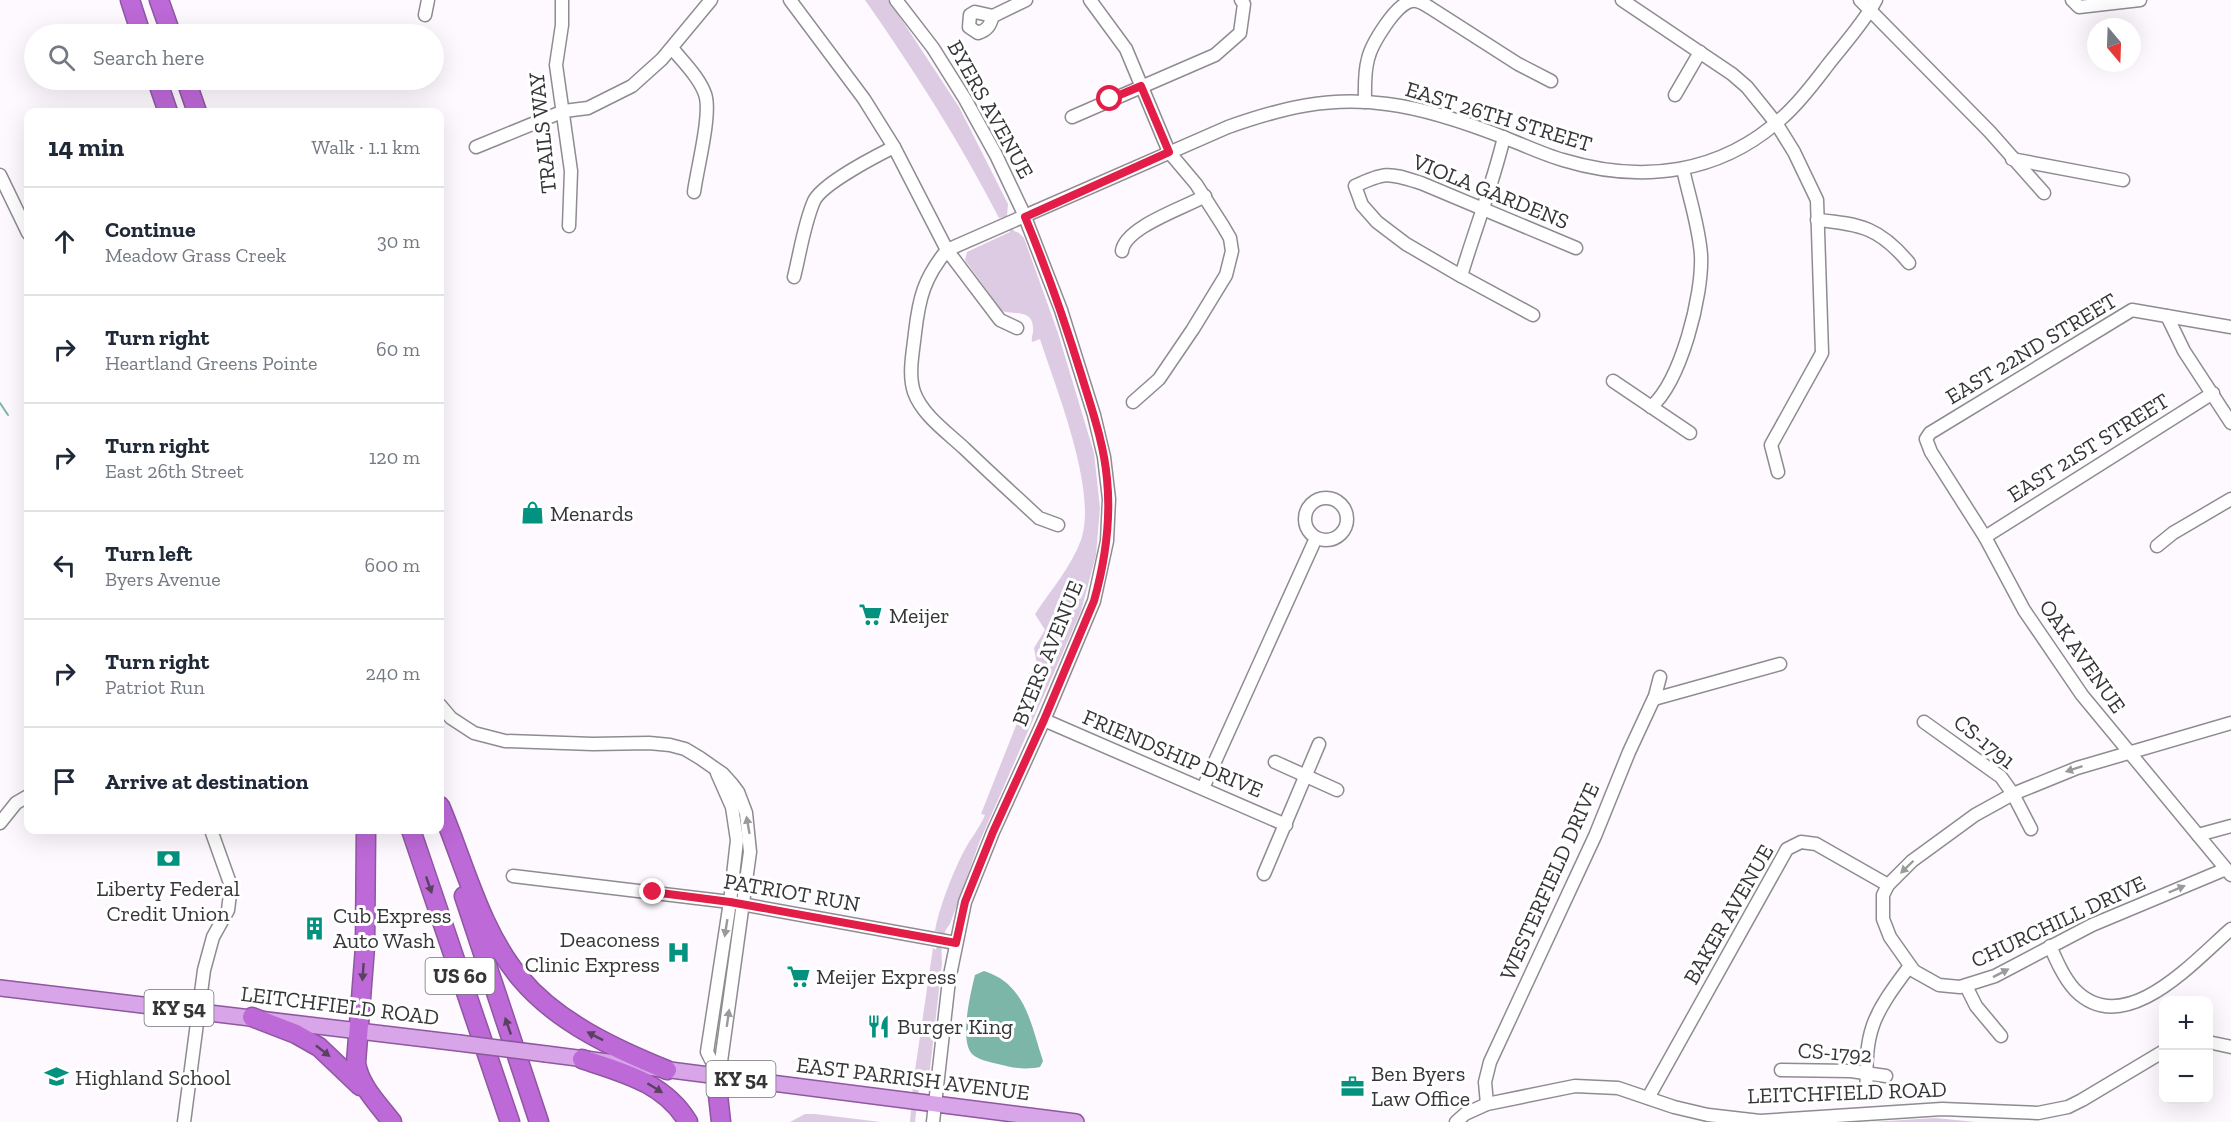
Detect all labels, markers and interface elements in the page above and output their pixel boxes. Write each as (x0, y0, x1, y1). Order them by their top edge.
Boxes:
north arrow (2087, 18, 2141, 72)
search box (24, 24, 444, 90)
street label: BYERS AVENUE (941, 35, 1040, 183)
icon: search (45, 41, 78, 74)
text: Search here (93, 44, 204, 71)
street label: TRAILS WAY (523, 70, 562, 195)
street label: EAST 26TH STREET (1402, 75, 1596, 158)
route start (1096, 85, 1122, 111)
text: 14 min (48, 131, 124, 163)
text: Walk · 1.1 km (312, 135, 420, 159)
street label: VIOLA GARDENS (1408, 147, 1573, 235)
text: Continue (105, 216, 196, 243)
icon: ahead (48, 225, 81, 258)
text: 30 m (377, 229, 420, 253)
text: Meadow Grass Creek (105, 243, 286, 267)
street label: EAST 22ND STREET (1941, 286, 2122, 410)
text: Turn right (105, 324, 209, 351)
icon: right (48, 333, 81, 366)
text: 60 m (376, 337, 420, 361)
text: Heartland Greens Pointe (105, 351, 317, 375)
street label: EAST 21ST STREET (2003, 387, 2174, 508)
text: Turn right (105, 432, 209, 459)
icon: right (48, 441, 81, 474)
text: 120 m (369, 445, 420, 469)
text: East 26th Street (105, 459, 244, 483)
shop icon: Menards (519, 500, 545, 526)
place label: Menards (550, 500, 633, 527)
text: Turn left (105, 540, 192, 567)
icon: left (48, 549, 81, 582)
text: 600 m (365, 553, 420, 577)
text: Byers Avenue (105, 567, 221, 591)
street label: BYERS AVENUE (1006, 577, 1089, 730)
street label: OAK AVENUE (2033, 594, 2132, 718)
supermarket icon: Meijer (858, 602, 884, 628)
place label: Meijer (889, 602, 950, 629)
text: Turn right (105, 648, 209, 675)
icon: right (48, 657, 81, 690)
text: 240 m (366, 661, 420, 685)
text: Patriot Run (105, 675, 205, 699)
street label: FRIENDSHIP DRIVE (1079, 703, 1267, 804)
street label: CS-1791 (1948, 708, 2021, 775)
icon: arrive (48, 765, 81, 798)
one-way arrow (2065, 765, 2083, 774)
text: Arrive at destination (105, 768, 308, 795)
street label: WESTERFIELD DRIVE (1494, 778, 1605, 984)
one-way arrow (743, 815, 752, 834)
street label: BAKER AVENUE (1677, 840, 1779, 989)
bank icon: Liberty Federal Credit Union (155, 846, 181, 872)
one-way arrow (1900, 859, 1914, 873)
street label: PATRIOT RUN (722, 867, 862, 918)
street label: CHURCHILL DRIVE (1967, 869, 2150, 974)
place label: Liberty Federal Credit Union (96, 875, 240, 927)
one-way arrow (425, 876, 435, 894)
route end (639, 878, 665, 904)
one-way arrow (2168, 884, 2186, 894)
place label: Cub Express Auto Wash (333, 902, 452, 954)
building icon: Cub Express Auto Wash (302, 915, 328, 941)
one-way arrow (721, 919, 730, 938)
place label: Deaconess Clinic Express (525, 926, 660, 978)
hospital icon: Deaconess Clinic Express (665, 939, 691, 965)
road number: US 60 (426, 958, 494, 994)
one-way arrow (358, 962, 368, 981)
supermarket icon: Meijer Express (785, 963, 811, 989)
place label: Meijer Express (816, 963, 956, 990)
one-way arrow (1993, 968, 2010, 978)
street label: LEITCHFIELD ROAD (239, 980, 441, 1031)
road number: KY 54 (144, 990, 213, 1026)
map controls (2159, 996, 2213, 1104)
button: + (2159, 996, 2213, 1050)
one-way arrow (723, 1009, 732, 1028)
restaurant icon: Burger King (866, 1013, 892, 1039)
place label: Burger King (897, 1013, 1013, 1040)
one-way arrow (503, 1017, 513, 1035)
one-way arrow (586, 1031, 603, 1041)
street label: CS-1792 (1797, 1036, 1873, 1069)
one-way arrow (316, 1044, 331, 1056)
button: − (2159, 1050, 2213, 1104)
street label: EAST PARRISH AVENUE (795, 1051, 1031, 1106)
place label: Ben Byers Law Office (1371, 1060, 1470, 1112)
road number: KY 54 (706, 1061, 776, 1097)
school or university icon: Highland School (44, 1064, 70, 1090)
place label: Highland School (75, 1064, 231, 1091)
office icon: Ben Byers Law Office (1340, 1073, 1366, 1099)
street label: LEITCHFIELD ROAD (1747, 1076, 1947, 1109)
one-way arrow (647, 1082, 663, 1093)

